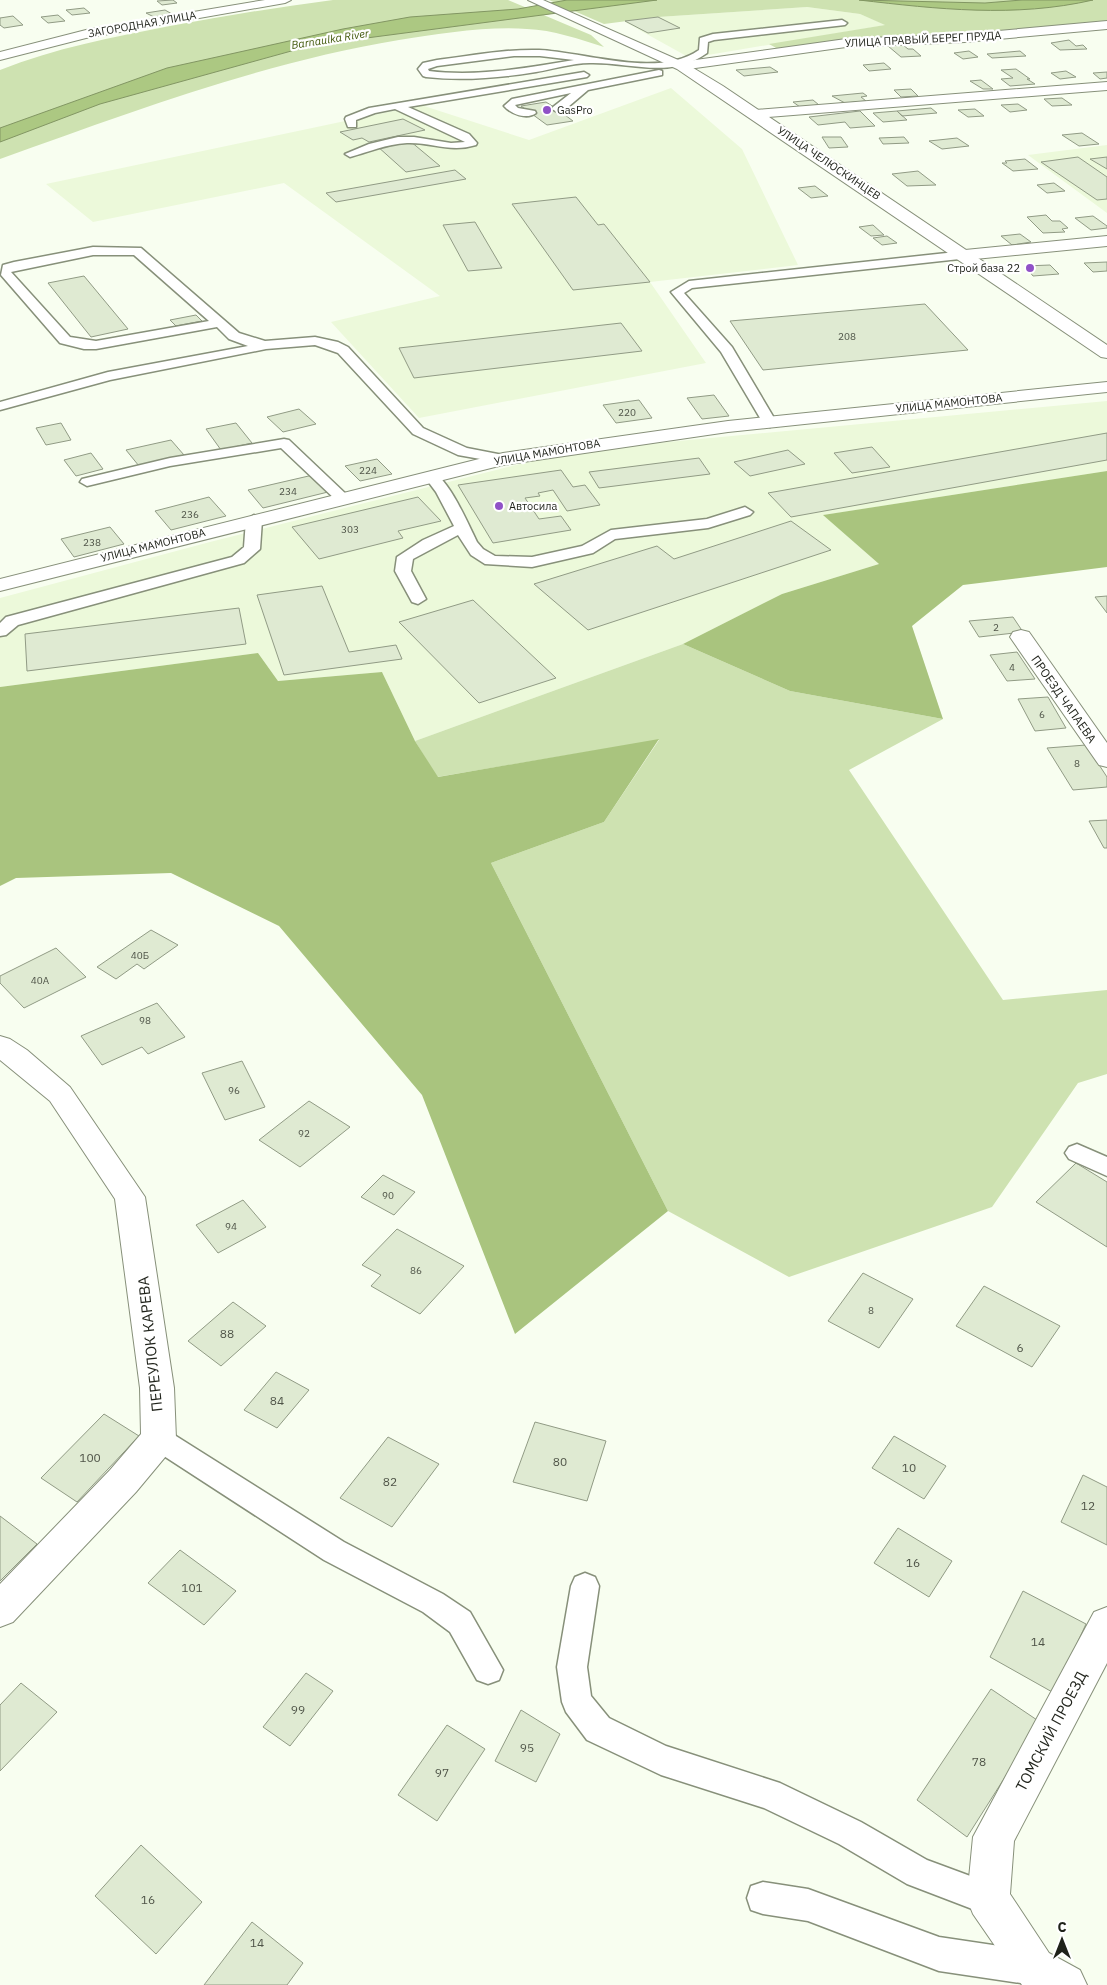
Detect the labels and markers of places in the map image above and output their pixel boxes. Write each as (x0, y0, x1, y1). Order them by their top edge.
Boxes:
place label: GasPro (557, 103, 593, 117)
marker: GasPro (541, 104, 553, 116)
place label: Строй база 22 (947, 261, 1020, 275)
marker: Строй база 22 (1024, 262, 1036, 274)
place label: Автосила (509, 499, 557, 513)
marker: Автосила (493, 500, 505, 512)

